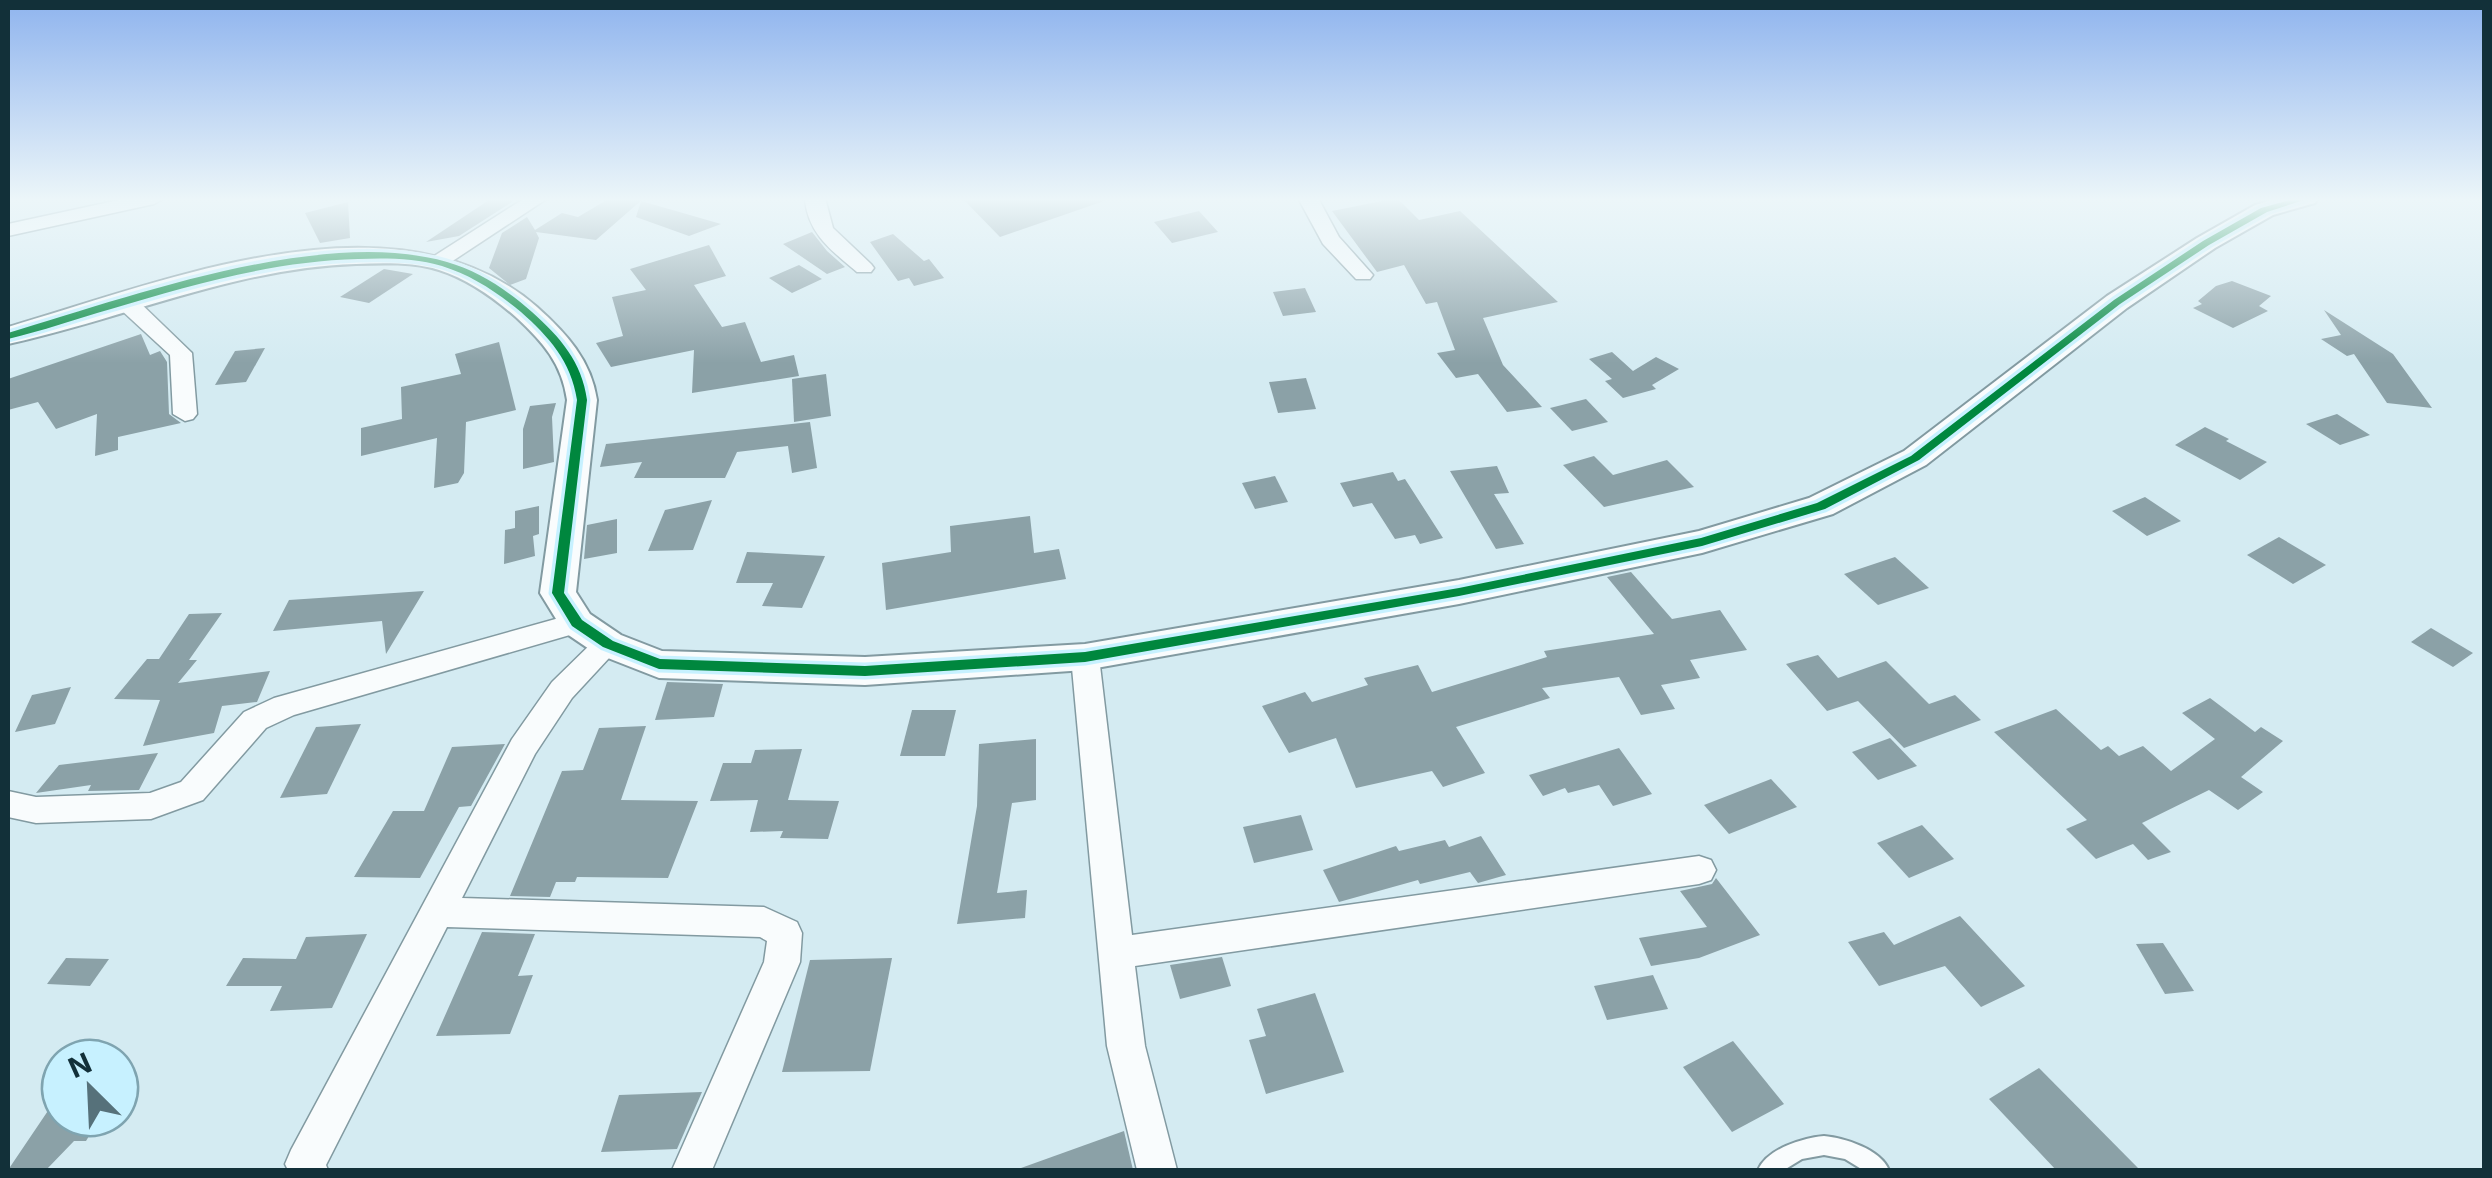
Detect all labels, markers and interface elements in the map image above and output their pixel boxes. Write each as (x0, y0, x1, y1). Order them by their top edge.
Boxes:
north arrow (40, 1038, 140, 1138)
text: N (63, 1045, 96, 1085)

